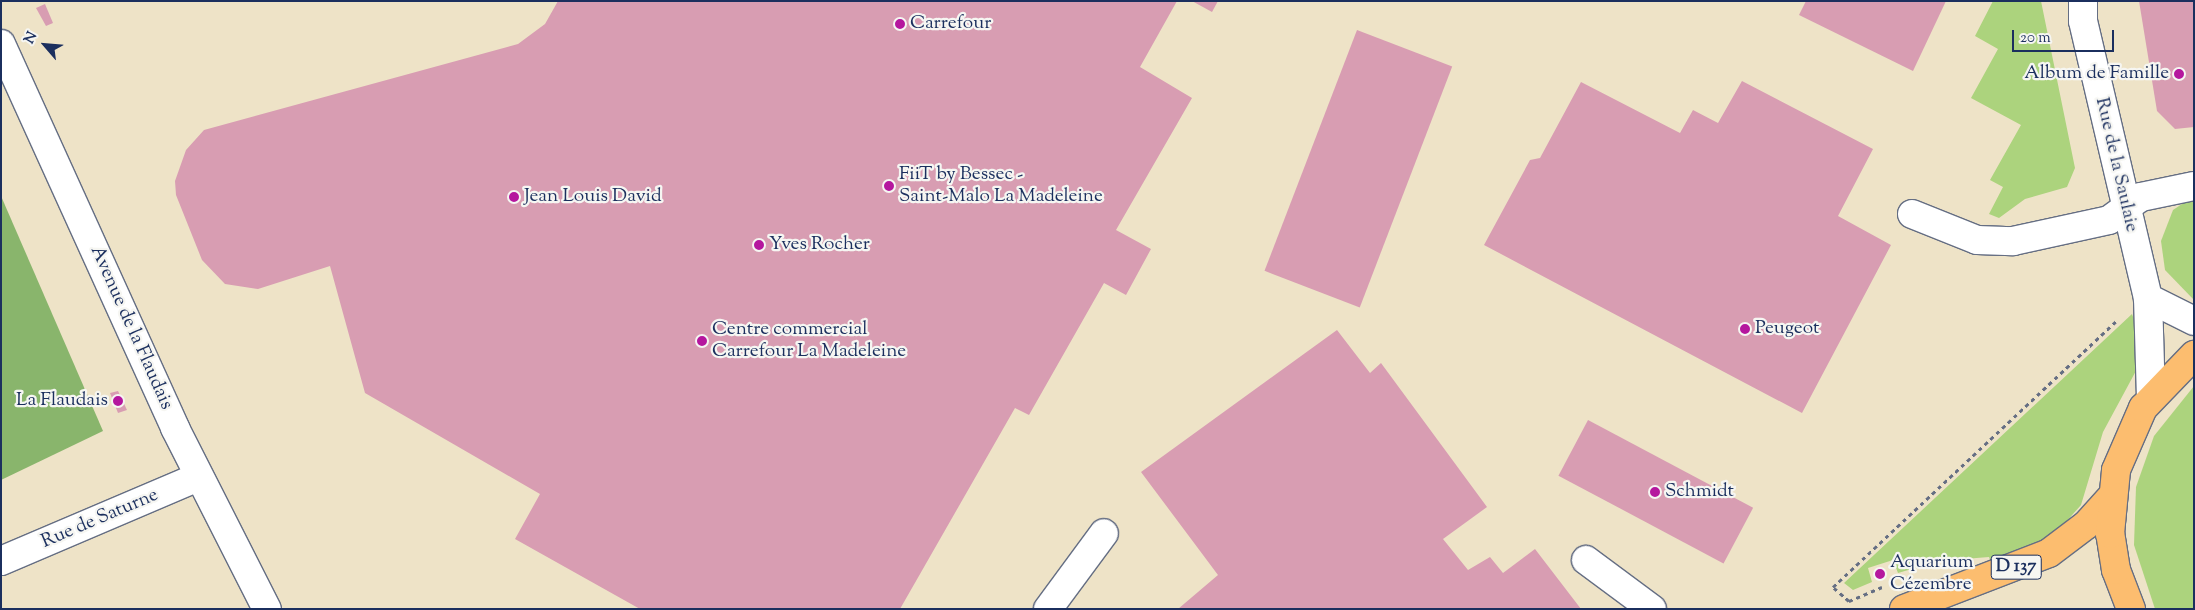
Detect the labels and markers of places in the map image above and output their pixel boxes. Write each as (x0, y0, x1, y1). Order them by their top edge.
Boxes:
place label: Carrefour (910, 13, 991, 35)
marker: Carrefour (894, 18, 906, 30)
place label: Album de Famille (2024, 63, 2169, 85)
marker: Album de Famille (2173, 68, 2185, 80)
place label: FiiT by Bessec - Saint-Malo La Madeleine (899, 164, 1103, 208)
marker: FiiT by Bessec - Saint-Malo La Madeleine (883, 180, 895, 192)
place label: Jean Louis David (524, 186, 662, 208)
marker: Jean Louis David (508, 191, 520, 203)
place label: Yves Rocher (769, 234, 870, 256)
marker: Yves Rocher (753, 239, 765, 251)
place label: Peugeot (1755, 318, 1820, 340)
place label: Centre commercial Carrefour La Madeleine (712, 319, 906, 363)
marker: Peugeot (1739, 323, 1751, 335)
marker: Centre commercial Carrefour La Madeleine (696, 335, 708, 347)
place label: La Flaudais (16, 390, 108, 412)
marker: La Flaudais (112, 395, 124, 407)
place label: Schmidt (1665, 481, 1734, 503)
marker: Schmidt (1649, 486, 1661, 498)
place label: Aquarium Cézembre (1890, 552, 1973, 596)
marker: Aquarium Cézembre (1874, 568, 1886, 580)

